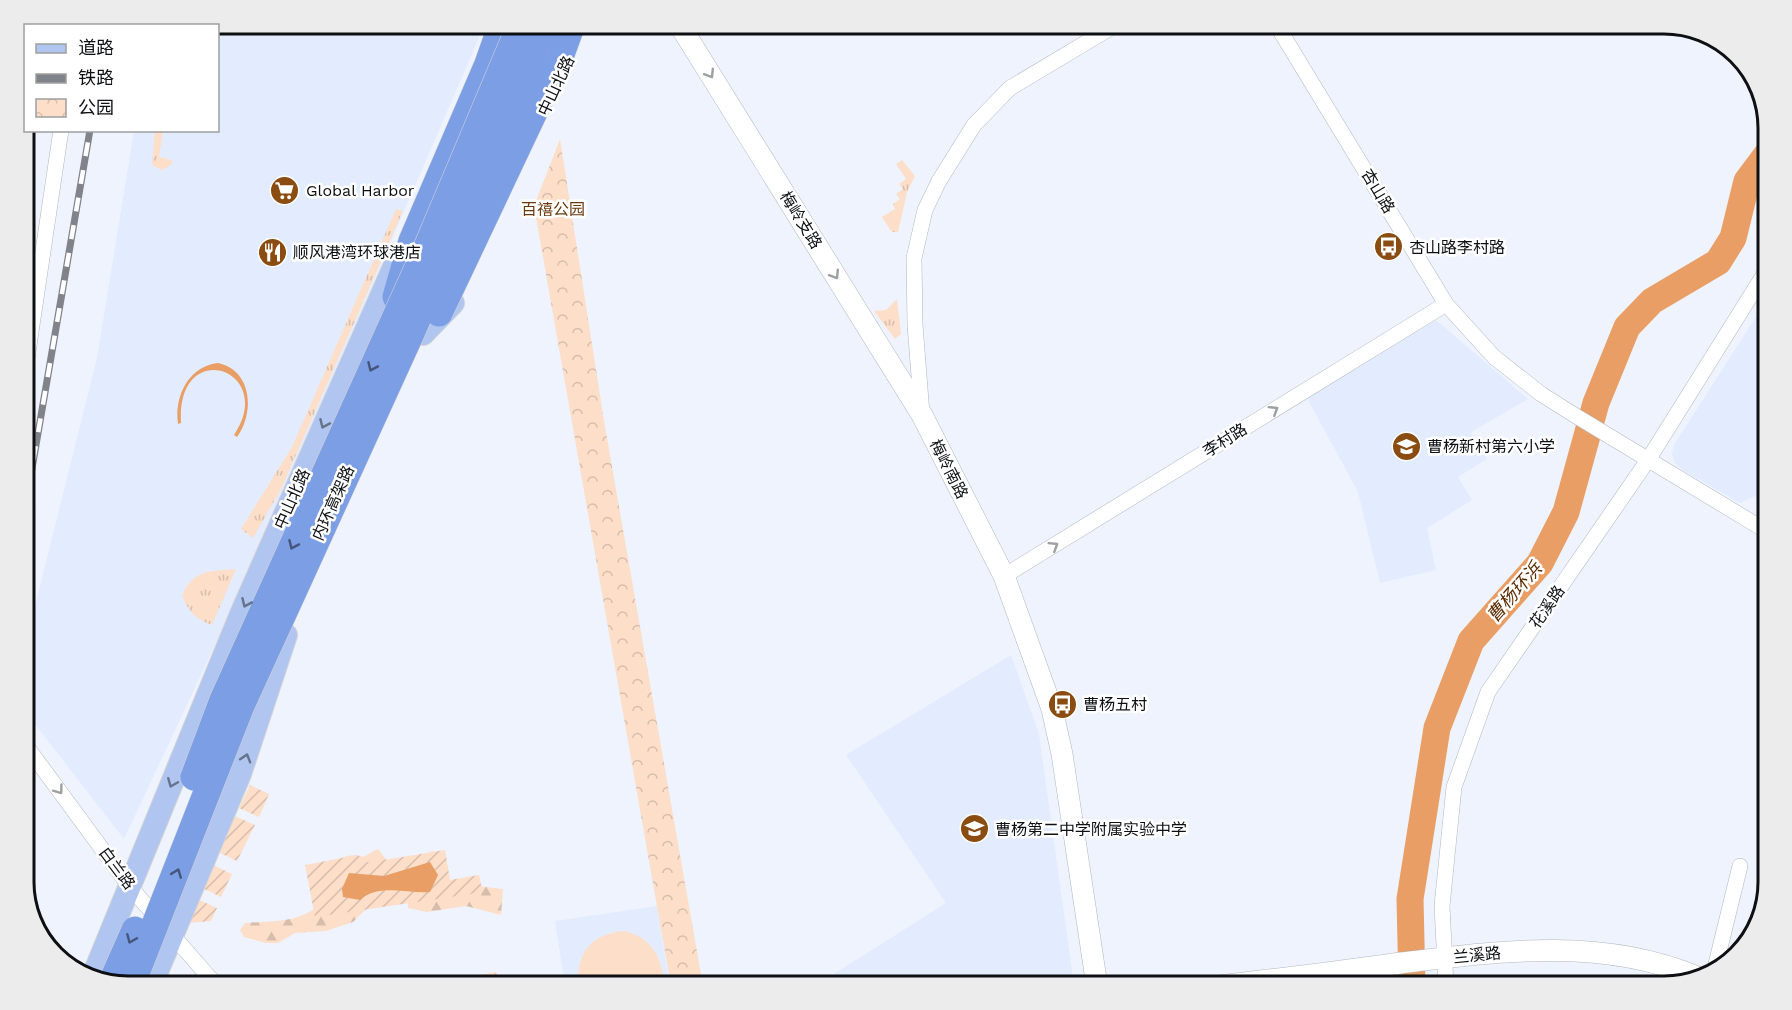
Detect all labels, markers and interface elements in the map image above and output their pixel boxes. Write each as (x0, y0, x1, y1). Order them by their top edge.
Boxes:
legend (24, 24, 219, 132)
text: 道路 (78, 37, 114, 58)
street label: 中山北路 (534, 53, 578, 119)
text: 铁路 (78, 67, 114, 88)
one-way arrow (703, 68, 715, 78)
text: 公园 (78, 97, 114, 118)
street label: 杏山路 (1357, 166, 1399, 216)
supermarket icon: Global Harbor (269, 174, 301, 206)
place label: Global Harbor (306, 181, 415, 200)
street label: 梅岭支路 (776, 188, 826, 252)
park label: 百禧公园 (521, 200, 585, 219)
bus stop icon: 杏山路李村路 (1372, 231, 1404, 263)
restaurant icon: 顺风港湾环球港店 (256, 236, 288, 268)
place label: 杏山路李村路 (1409, 238, 1505, 257)
place label: 顺风港湾环球港店 (293, 243, 421, 262)
one-way arrow (828, 269, 840, 279)
one-way arrow (368, 360, 380, 371)
one-way arrow (1268, 406, 1278, 418)
one-way arrow (320, 418, 332, 429)
street label: 李村路 (1200, 419, 1250, 461)
school or university icon: 曹杨新村第六小学 (1390, 430, 1422, 462)
street label: 梅岭南路 (926, 436, 972, 502)
place label: 曹杨新村第六小学 (1427, 437, 1555, 456)
street label: 内环高架路 (308, 463, 358, 543)
street label: 中山北路 (270, 466, 314, 532)
one-way arrow (288, 538, 300, 549)
one-way arrow (1048, 541, 1058, 553)
water label: 曹杨环浜 (1482, 556, 1547, 626)
street label: 花溪路 (1525, 582, 1569, 632)
one-way arrow (241, 596, 253, 607)
bus stop icon: 曹杨五村 (1046, 688, 1078, 720)
place label: 曹杨五村 (1083, 695, 1147, 714)
one-way arrow (239, 753, 251, 764)
one-way arrow (167, 777, 179, 788)
one-way arrow (52, 784, 63, 795)
school or university icon: 曹杨第二中学附属实验中学 (958, 813, 990, 845)
place label: 曹杨第二中学附属实验中学 (995, 820, 1187, 839)
street label: 白兰路 (95, 843, 139, 893)
one-way arrow (170, 869, 182, 880)
one-way arrow (126, 932, 138, 943)
street label: 兰溪路 (1452, 943, 1502, 967)

